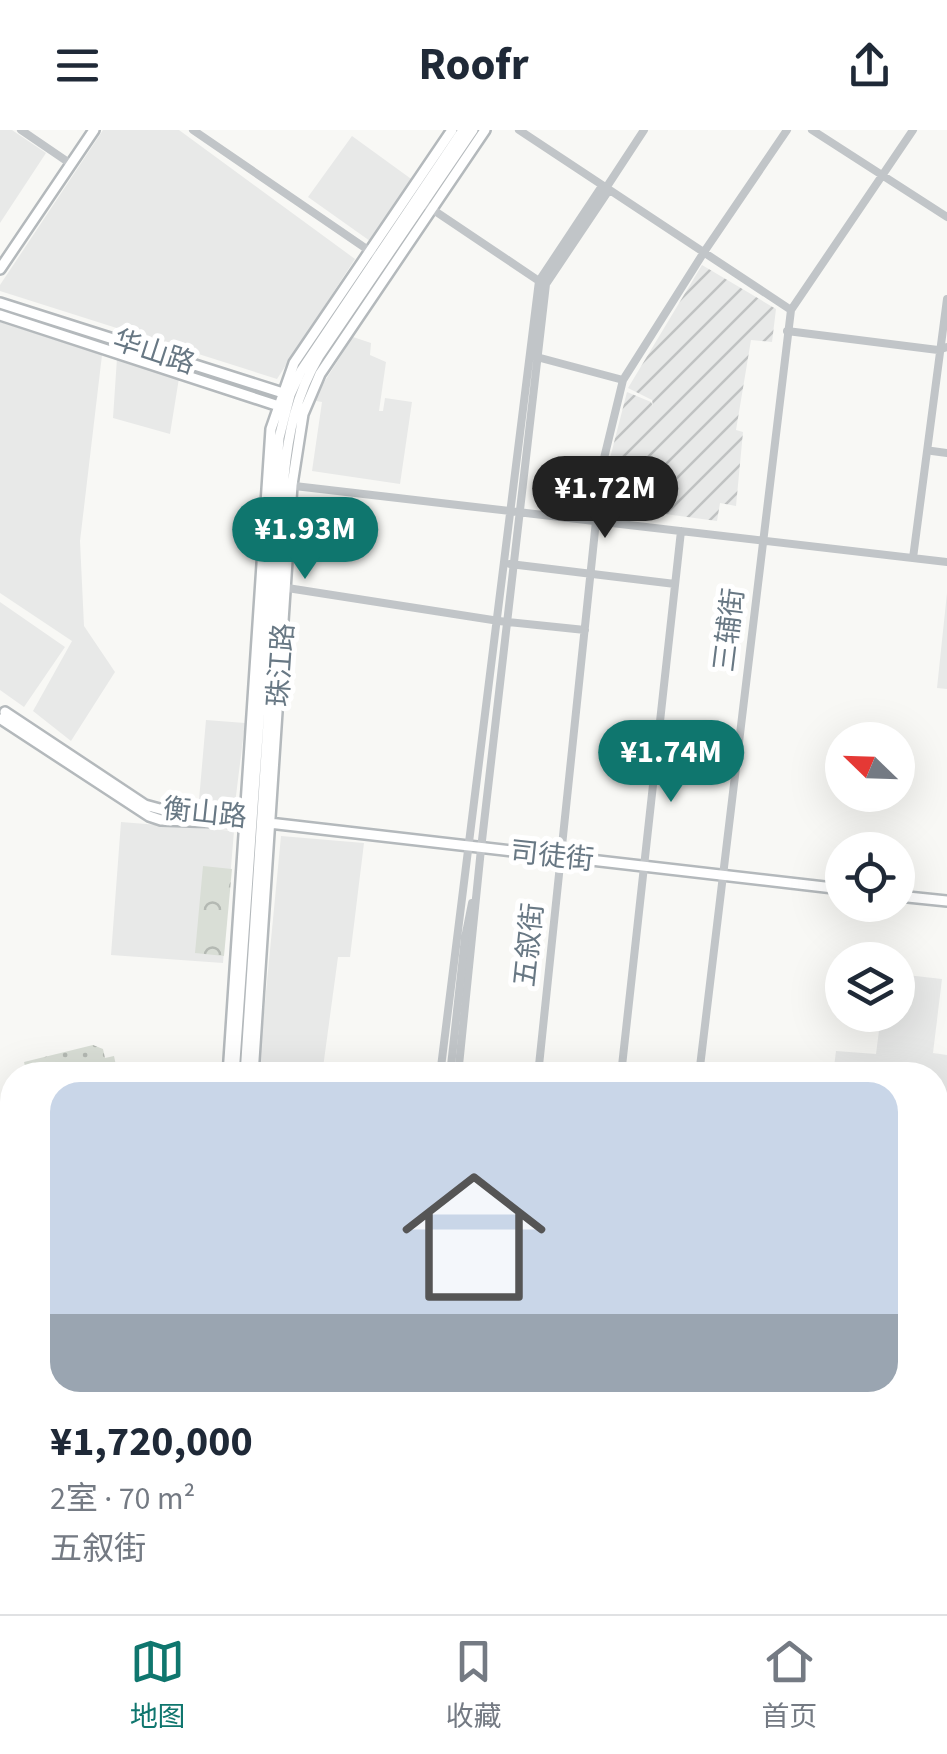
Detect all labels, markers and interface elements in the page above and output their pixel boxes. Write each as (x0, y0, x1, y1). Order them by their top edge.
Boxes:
text: Roofr (418, 33, 529, 97)
icon: menu (50, 38, 105, 93)
icon: share (842, 38, 897, 93)
street label: 华山路 (108, 320, 200, 384)
pin: ¥1.72M (524, 456, 686, 541)
text: ¥1.72M (554, 465, 656, 511)
pin: ¥1.93M (224, 497, 386, 582)
text: ¥1.93M (254, 506, 356, 552)
street label: 三辅街 (704, 586, 754, 674)
street label: 珠江路 (258, 622, 304, 708)
pin: ¥1.74M (590, 720, 752, 805)
north arrow (825, 722, 915, 812)
map controls (825, 722, 915, 1032)
text: ¥1.74M (620, 729, 722, 775)
street label: 衡山路 (161, 789, 249, 837)
street label: 司徒街 (508, 832, 596, 880)
button: locate (825, 832, 915, 922)
street label: 五叙街 (505, 901, 553, 989)
button: layers (825, 942, 915, 1032)
icon: home (384, 1147, 564, 1327)
text: ¥1,720,000 (50, 1412, 253, 1472)
text: 2室 · 70 m² (50, 1476, 195, 1522)
text: 五叙街 (50, 1526, 146, 1572)
tab: 地图 (130, 1634, 186, 1737)
tab: 收藏 (445, 1634, 501, 1737)
tab: 首页 (761, 1634, 817, 1737)

